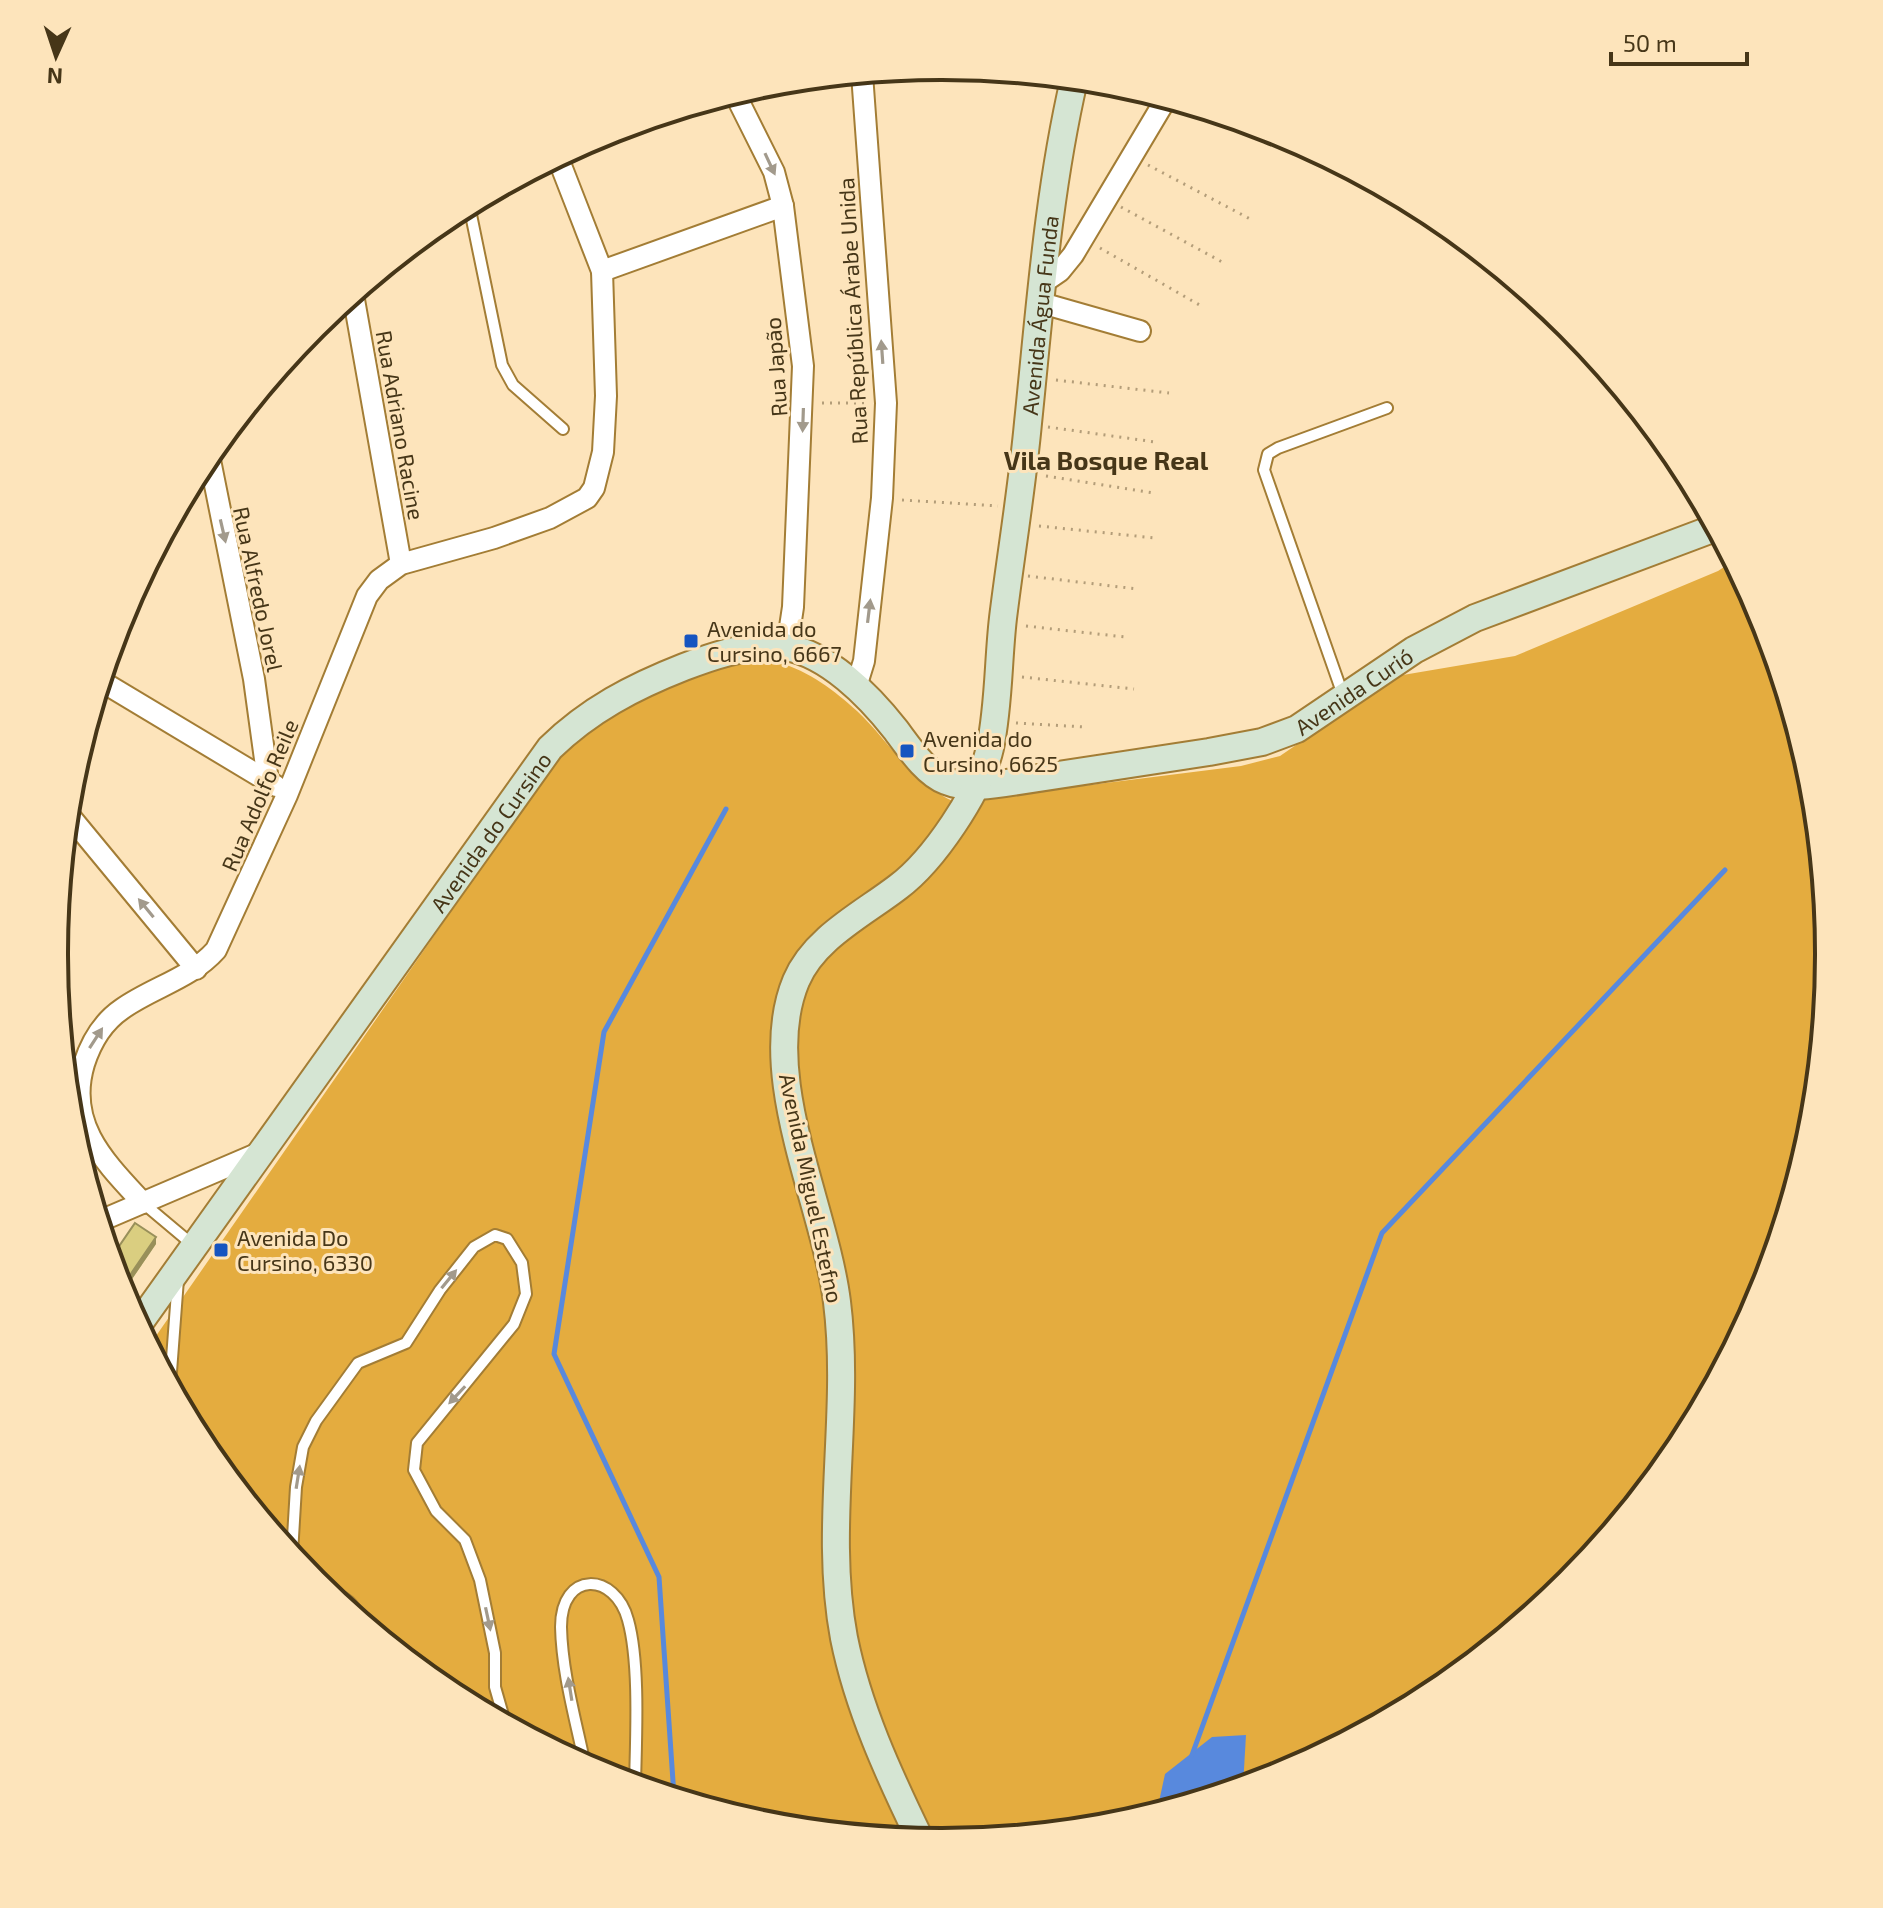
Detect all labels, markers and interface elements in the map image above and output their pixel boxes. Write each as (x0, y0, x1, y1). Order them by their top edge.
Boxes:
north arrow (16, 16, 96, 96)
scale bar (1611, 16, 1747, 66)
text: 50 m (1623, 28, 1677, 57)
text: N (46, 64, 64, 90)
one-way arrow (763, 152, 776, 175)
street label: Rua República Árabe Unida (832, 177, 872, 445)
street label: Avenida Água Funda (1016, 214, 1063, 416)
street label: Rua Japão (759, 316, 791, 418)
street label: Rua Adriano Racine (372, 328, 430, 522)
one-way arrow (875, 339, 888, 364)
one-way arrow (796, 408, 809, 433)
district label: Vila Bosque Real (1004, 444, 1209, 475)
street label: Rua Alfredo Jorel (229, 504, 289, 674)
one-way arrow (217, 519, 230, 544)
one-way arrow (863, 598, 876, 623)
place label: Avenida do Cursino, 6667 (707, 615, 842, 666)
marker: Avenida do Cursino, 6667 (682, 632, 700, 650)
street label: Avenida Curió (1290, 642, 1417, 740)
street label: Rua Adolfo Reile (215, 715, 303, 875)
place label: Avenida do Cursino, 6625 (923, 725, 1058, 776)
marker: Avenida do Cursino, 6625 (898, 742, 916, 760)
street label: Avenida do Cursino (424, 747, 556, 917)
one-way arrow (138, 899, 155, 919)
one-way arrow (89, 1027, 104, 1048)
street label: Avenida Miguel Estefno (775, 1071, 849, 1305)
place label: Avenida Do Cursino, 6330 (237, 1224, 373, 1275)
marker: Avenida Do Cursino, 6330 (212, 1241, 230, 1259)
one-way arrow (440, 1269, 456, 1289)
one-way arrow (449, 1385, 467, 1404)
one-way arrow (292, 1464, 305, 1489)
one-way arrow (482, 1607, 495, 1632)
one-way arrow (563, 1676, 575, 1701)

